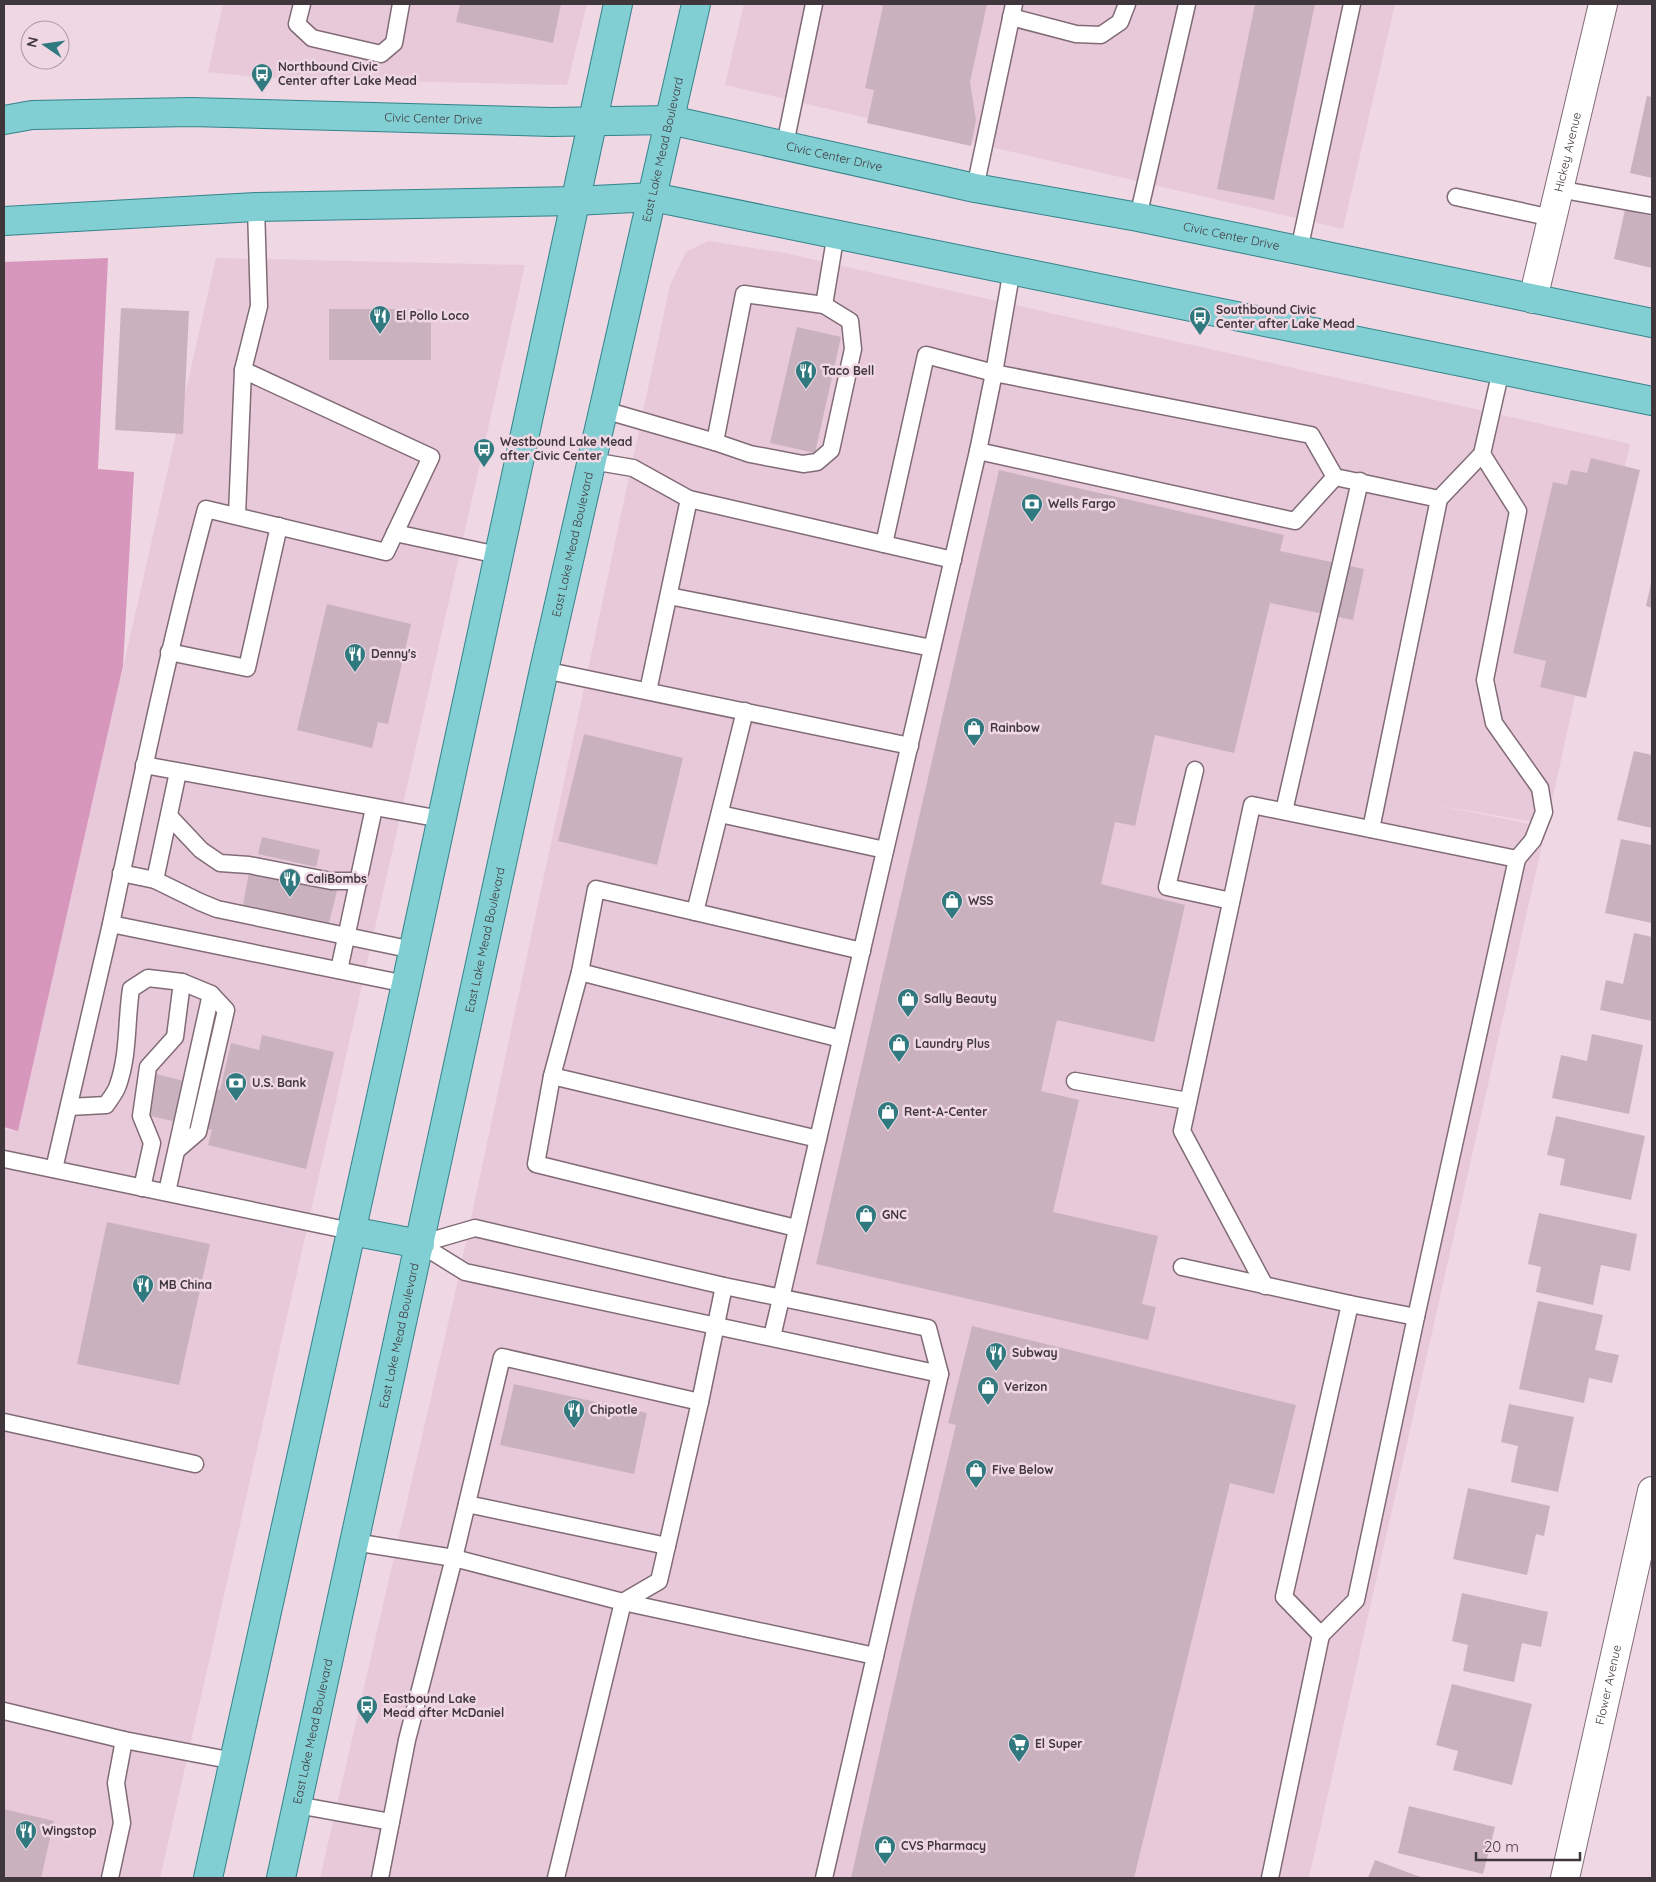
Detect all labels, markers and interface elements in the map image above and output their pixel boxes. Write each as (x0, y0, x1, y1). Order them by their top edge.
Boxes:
north arrow (20, 20, 70, 70)
text: N (22, 35, 42, 49)
place label: Northbound Civic Center after Lake Mead (278, 59, 417, 88)
bus stop icon: Northbound Civic Center after Lake Mead (250, 62, 274, 93)
street label: East Lake Mead Boulevard (638, 76, 686, 223)
street label: Civic Center Drive (384, 109, 483, 127)
street label: Hickey Avenue (1551, 110, 1584, 193)
street label: Civic Center Drive (785, 138, 884, 174)
street label: Civic Center Drive (1182, 219, 1281, 253)
place label: Southbound Civic Center after Lake Mead (1216, 302, 1355, 331)
restaurant icon: El Pollo Loco (368, 304, 392, 335)
bus stop icon: Southbound Civic Center after Lake Mead (1188, 305, 1212, 336)
place label: El Pollo Loco (396, 308, 470, 323)
restaurant icon: Taco Bell (794, 359, 818, 390)
place label: Taco Bell (822, 363, 874, 378)
place label: Westbound Lake Mead after Civic Center (500, 434, 632, 463)
bus stop icon: Westbound Lake Mead after Civic Center (472, 437, 496, 468)
street label: East Lake Mead Boulevard (548, 471, 596, 618)
bank icon: Wells Fargo (1020, 492, 1044, 523)
place label: Wells Fargo (1048, 496, 1116, 511)
restaurant icon: Denny's (343, 642, 367, 673)
place label: Denny's (371, 646, 417, 661)
shop icon: Rainbow (962, 716, 986, 747)
place label: Rainbow (990, 720, 1040, 735)
street label: East Lake Mead Boulevard (462, 866, 508, 1014)
restaurant icon: CaliBombs (278, 867, 302, 898)
place label: CaliBombs (306, 871, 367, 886)
shop icon: WSS (940, 889, 964, 920)
place label: WSS (968, 893, 994, 908)
shop icon: Sally Beauty (896, 987, 920, 1018)
place label: Sally Beauty (924, 991, 997, 1006)
shop icon: Laundry Plus (887, 1032, 911, 1063)
place label: Laundry Plus (915, 1036, 990, 1051)
bank icon: U.S. Bank (224, 1071, 248, 1102)
place label: U.S. Bank (252, 1075, 307, 1090)
shop icon: Rent-A-Center (876, 1100, 900, 1131)
place label: Rent-A-Center (904, 1104, 987, 1119)
shop icon: GNC (854, 1203, 878, 1234)
place label: GNC (882, 1207, 907, 1222)
street label: East Lake Mead Boulevard (375, 1262, 422, 1410)
restaurant icon: MB China (131, 1273, 155, 1304)
place label: MB China (159, 1277, 212, 1292)
restaurant icon: Subway (984, 1341, 1008, 1372)
place label: Subway (1012, 1345, 1058, 1360)
shop icon: Verizon (976, 1375, 1000, 1406)
place label: Verizon (1004, 1379, 1047, 1394)
restaurant icon: Chipotle (562, 1398, 586, 1429)
place label: Chipotle (590, 1402, 638, 1417)
shop icon: Five Below (964, 1458, 988, 1489)
place label: Five Below (992, 1462, 1053, 1477)
street label: Flower Avenue (1592, 1643, 1624, 1726)
street label: East Lake Mead Boulevard (289, 1657, 336, 1805)
place label: Eastbound Lake Mead after McDaniel (383, 1691, 504, 1720)
bus stop icon: Eastbound Lake Mead after McDaniel (355, 1694, 379, 1725)
supermarket icon: El Super (1007, 1732, 1031, 1763)
place label: El Super (1035, 1736, 1083, 1751)
restaurant icon: Wingstop (14, 1819, 38, 1850)
place label: Wingstop (42, 1823, 97, 1838)
scale bar (1476, 1830, 1580, 1862)
shop icon: CVS Pharmacy (873, 1834, 897, 1865)
text: 20 m (1484, 1837, 1519, 1856)
place label: CVS Pharmacy (901, 1838, 986, 1853)

